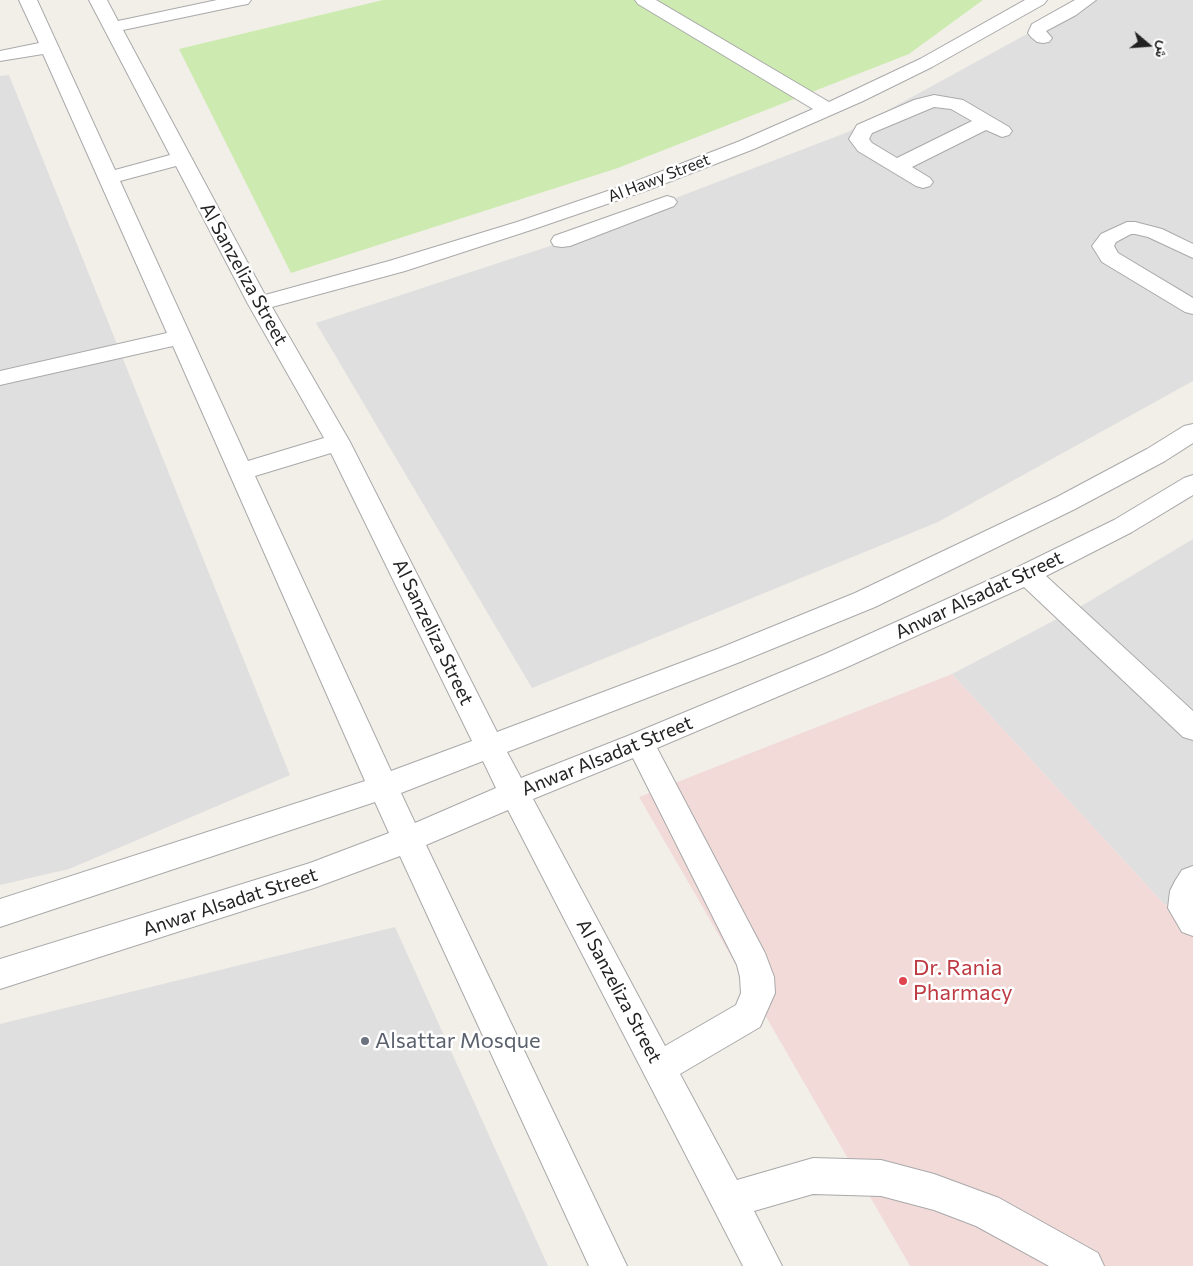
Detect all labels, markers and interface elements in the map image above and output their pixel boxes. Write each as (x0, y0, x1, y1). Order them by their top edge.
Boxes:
north arrow (1123, 20, 1173, 70)
text: ش (1152, 39, 1173, 60)
street label: Al Hawy Street (605, 150, 713, 206)
street label: Al Sanzeliza Street (195, 199, 293, 349)
street label: Anwar Alsadat Street (891, 546, 1067, 644)
street label: Al Sanzeliza Street (388, 555, 478, 709)
street label: Anwar Alsadat Street (518, 711, 696, 801)
street label: Anwar Alsadat Street (140, 863, 320, 941)
street label: Al Sanzeliza Street (572, 915, 666, 1067)
place label: Dr. Rania Pharmacy (913, 955, 1013, 1006)
marker: Dr. Rania Pharmacy (897, 975, 909, 987)
place label: Alsattar Mosque (375, 1028, 541, 1054)
marker: Alsattar Mosque (359, 1035, 371, 1047)

